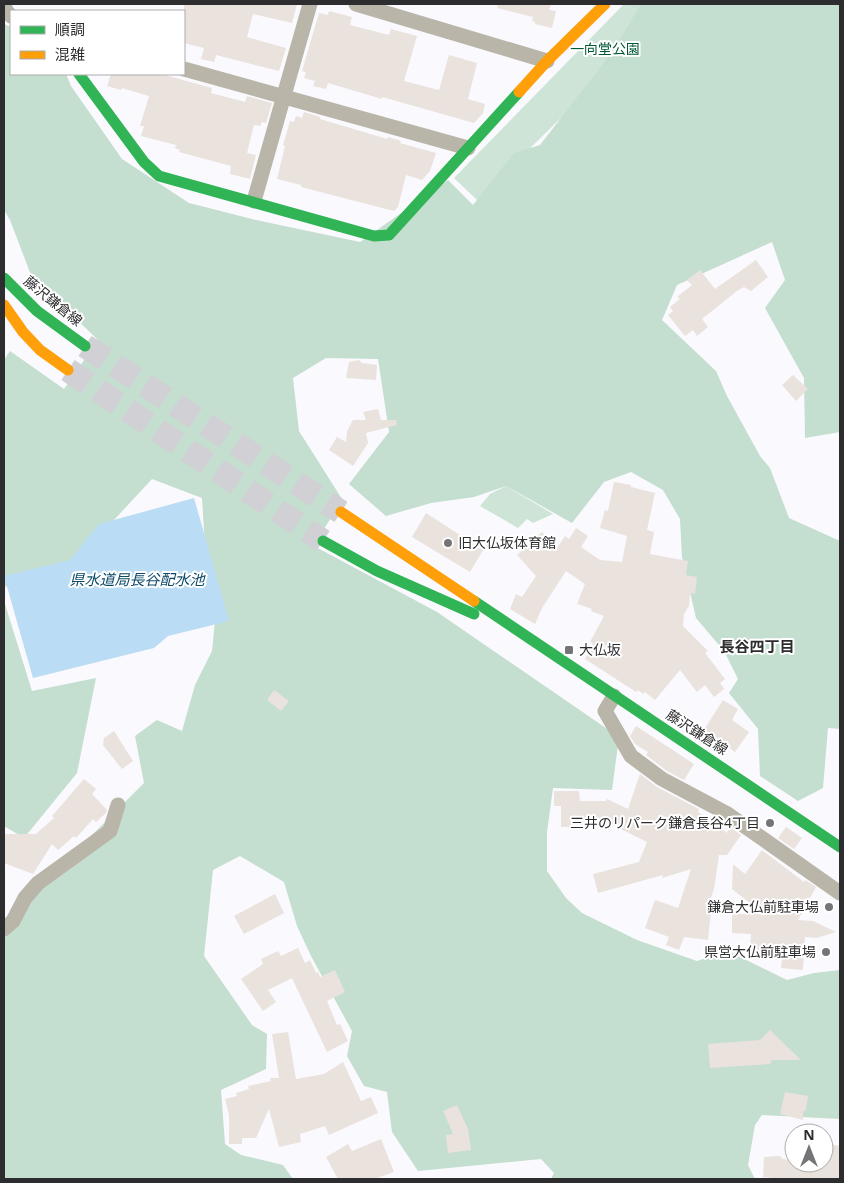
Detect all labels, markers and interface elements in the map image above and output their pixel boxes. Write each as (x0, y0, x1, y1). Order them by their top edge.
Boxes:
legend (10, 10, 185, 75)
text: 順調 (55, 19, 85, 39)
park label: 一向堂公園 (570, 39, 640, 58)
text: 混雑 (55, 44, 85, 64)
street label: 藤沢鎌倉線 (20, 271, 86, 330)
place label: 旧大仏坂体育館 (458, 533, 556, 552)
marker: 旧大仏坂体育館 (442, 537, 454, 549)
water label: 県水道局長谷配水池 (69, 569, 206, 589)
district label: 長谷四丁目 (719, 636, 795, 656)
place label: 大仏坂 (579, 640, 621, 659)
marker: 大仏坂 (563, 644, 575, 656)
street label: 藤沢鎌倉線 (663, 705, 732, 759)
place label: 三井のリパーク鎌倉長谷4丁目 (570, 813, 760, 832)
marker: 三井のリパーク鎌倉長谷4丁目 (764, 817, 776, 829)
place label: 鎌倉大仏前駐車場 (707, 897, 819, 916)
marker: 鎌倉大仏前駐車場 (823, 901, 835, 913)
place label: 県営大仏前駐車場 (704, 942, 816, 961)
marker: 県営大仏前駐車場 (820, 946, 832, 958)
north arrow (784, 1123, 834, 1173)
text: N (803, 1125, 815, 1144)

